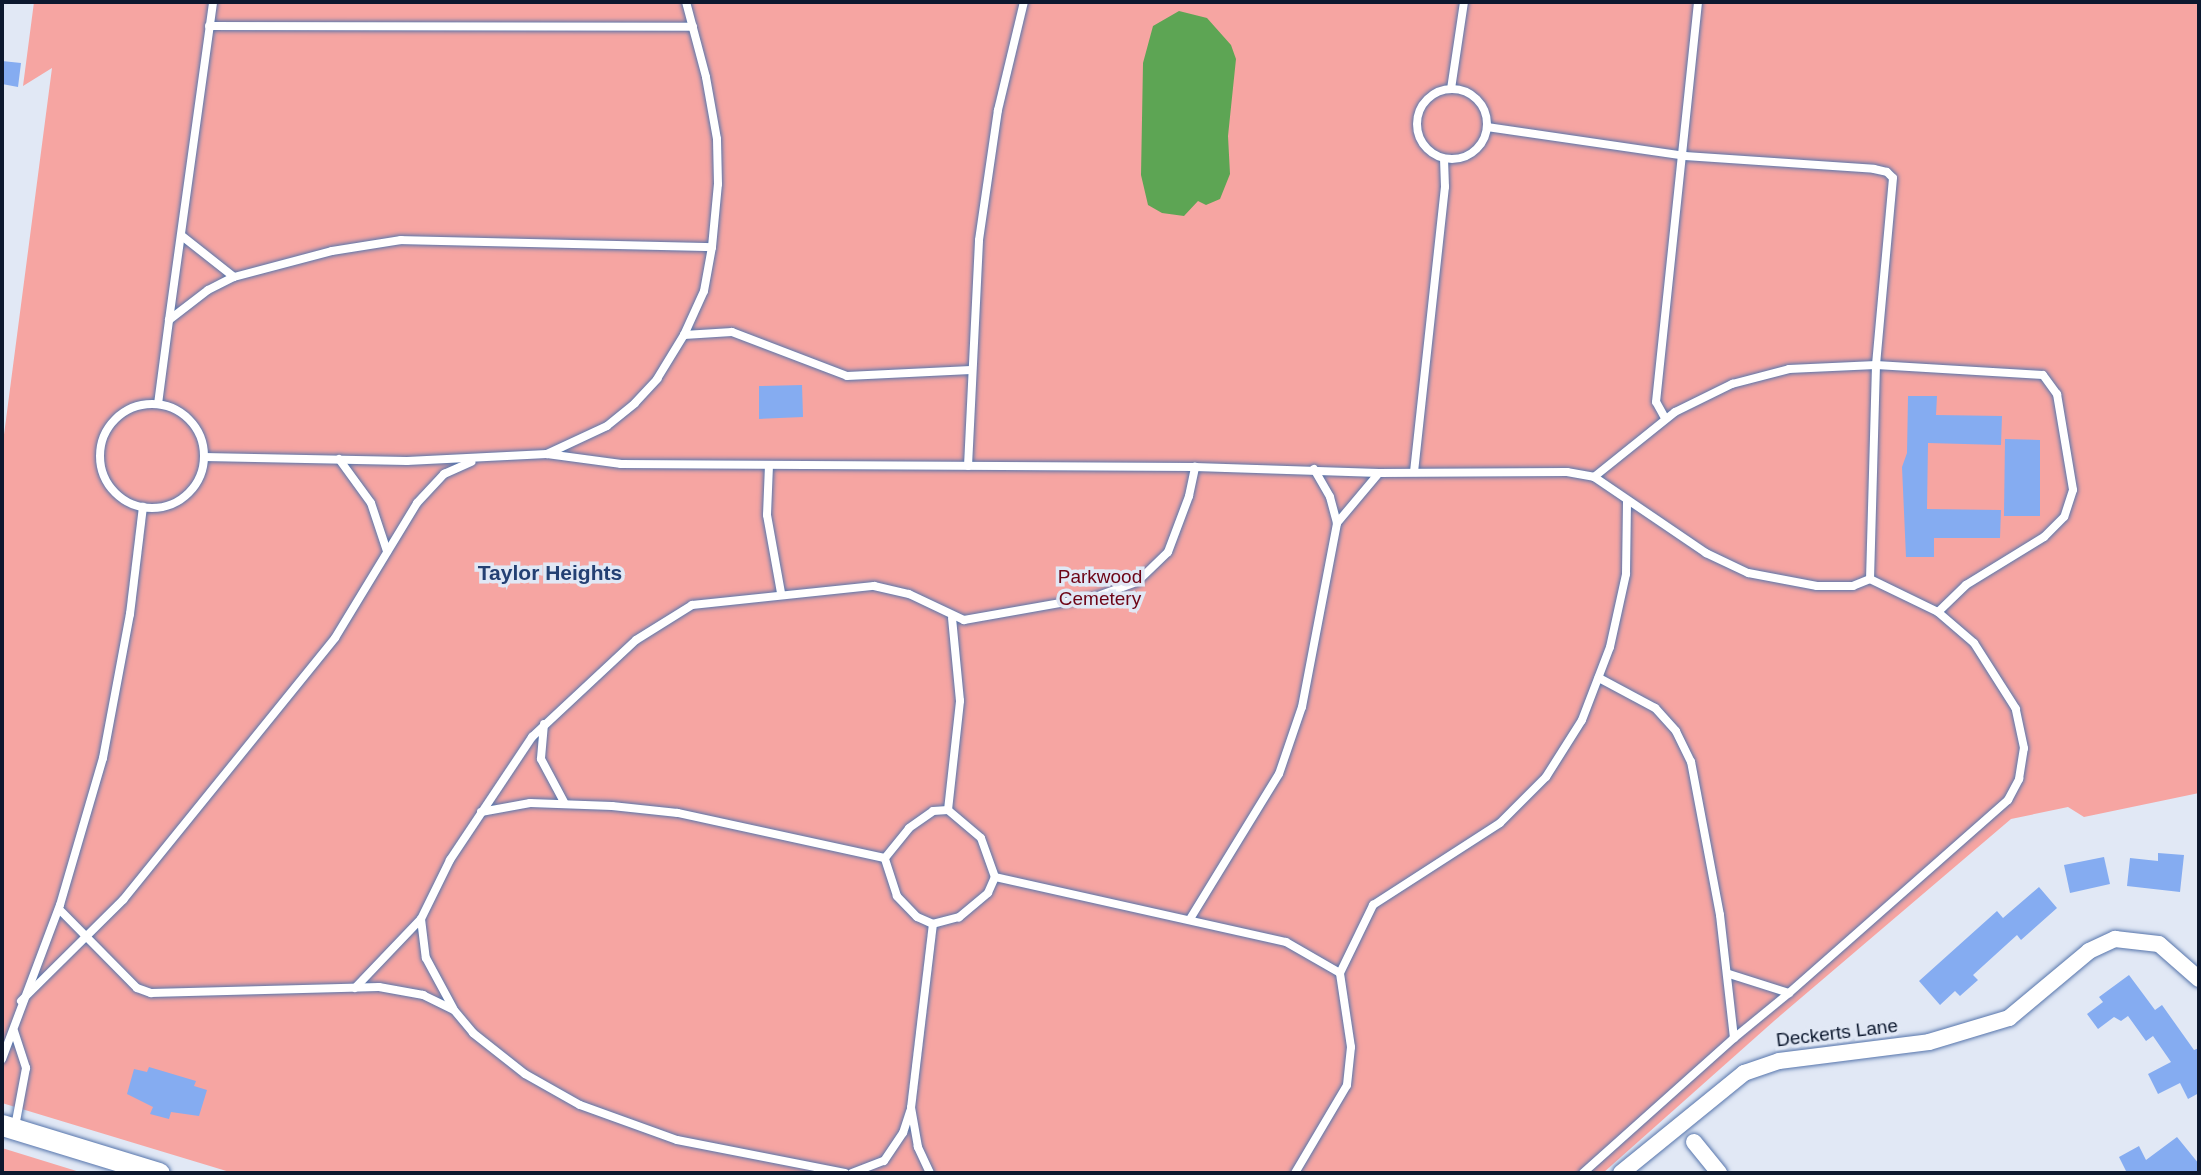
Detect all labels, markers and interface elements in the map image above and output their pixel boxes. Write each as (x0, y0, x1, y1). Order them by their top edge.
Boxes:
district label: Taylor Heights (478, 560, 622, 586)
park label: Parkwood Cemetery (1058, 566, 1142, 610)
street label: Deckerts Lane (1775, 1014, 1899, 1052)

